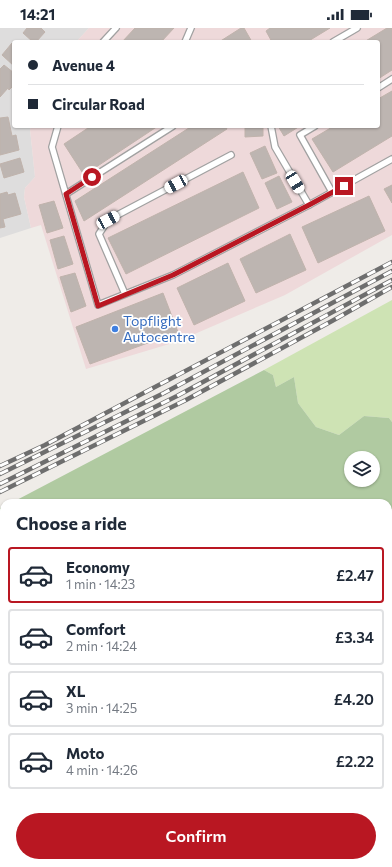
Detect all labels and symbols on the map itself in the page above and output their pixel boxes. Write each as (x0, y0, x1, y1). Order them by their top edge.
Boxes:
route start (83, 168, 101, 186)
car (284, 169, 306, 195)
car (163, 173, 189, 195)
route end (335, 177, 353, 195)
car (95, 209, 121, 231)
place label: Topflight Autocentre (123, 312, 195, 345)
marker: Topflight Autocentre (110, 324, 120, 334)

